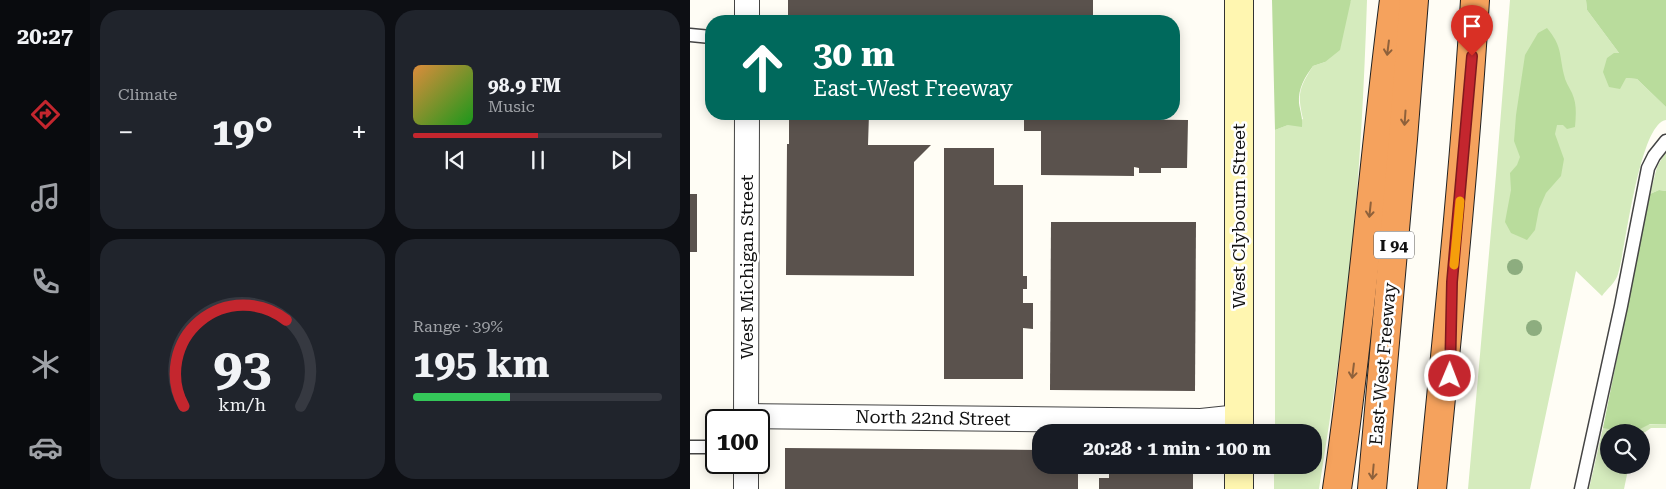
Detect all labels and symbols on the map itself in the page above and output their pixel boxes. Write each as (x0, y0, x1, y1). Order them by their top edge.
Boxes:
pin (1451, 5, 1493, 56)
one-way arrow (1383, 40, 1393, 56)
one-way arrow (1400, 110, 1410, 126)
street label: West Clybourn Street (1228, 123, 1249, 309)
street label: West Michigan Street (736, 174, 757, 360)
one-way arrow (1365, 202, 1375, 218)
road number: I 94 (1374, 232, 1414, 258)
street label: East-West Freeway (1365, 281, 1400, 446)
position arrow (1423, 349, 1475, 401)
one-way arrow (1348, 363, 1358, 379)
street label: North 22nd Street (855, 406, 1011, 429)
speed limit sign: 100 (705, 409, 770, 474)
one-way arrow (1368, 464, 1378, 480)

